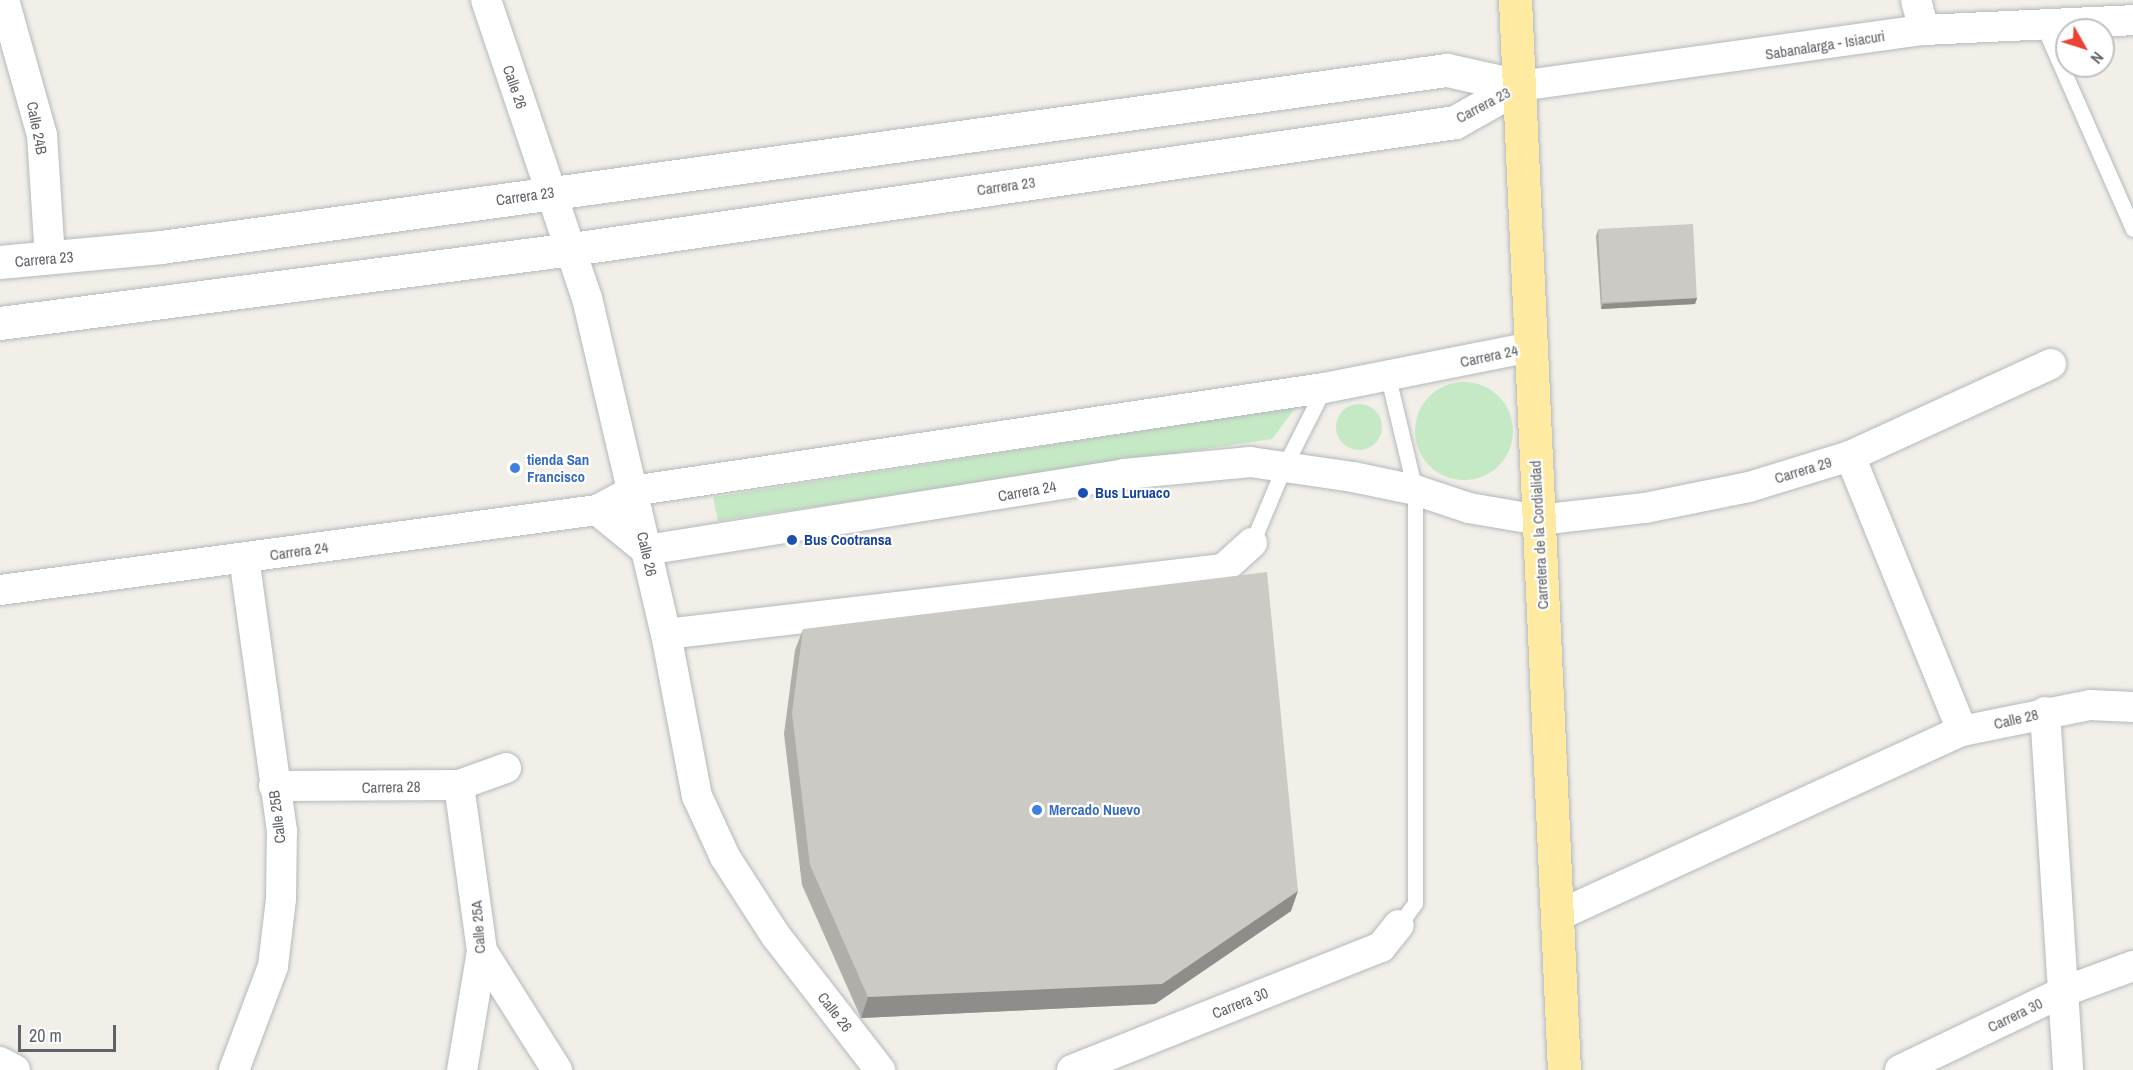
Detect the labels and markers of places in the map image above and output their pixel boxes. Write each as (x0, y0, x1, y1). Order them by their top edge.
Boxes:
place label: tienda San Francisco (527, 450, 589, 485)
marker: tienda San Francisco (508, 461, 522, 475)
place label: Bus Luruaco (1095, 484, 1170, 502)
marker: Bus Luruaco (1076, 486, 1090, 500)
place label: Bus Cootransa (804, 531, 891, 549)
marker: Bus Cootransa (785, 533, 799, 547)
place label: Mercado Nuevo (1049, 801, 1141, 819)
marker: Mercado Nuevo (1030, 803, 1044, 817)

